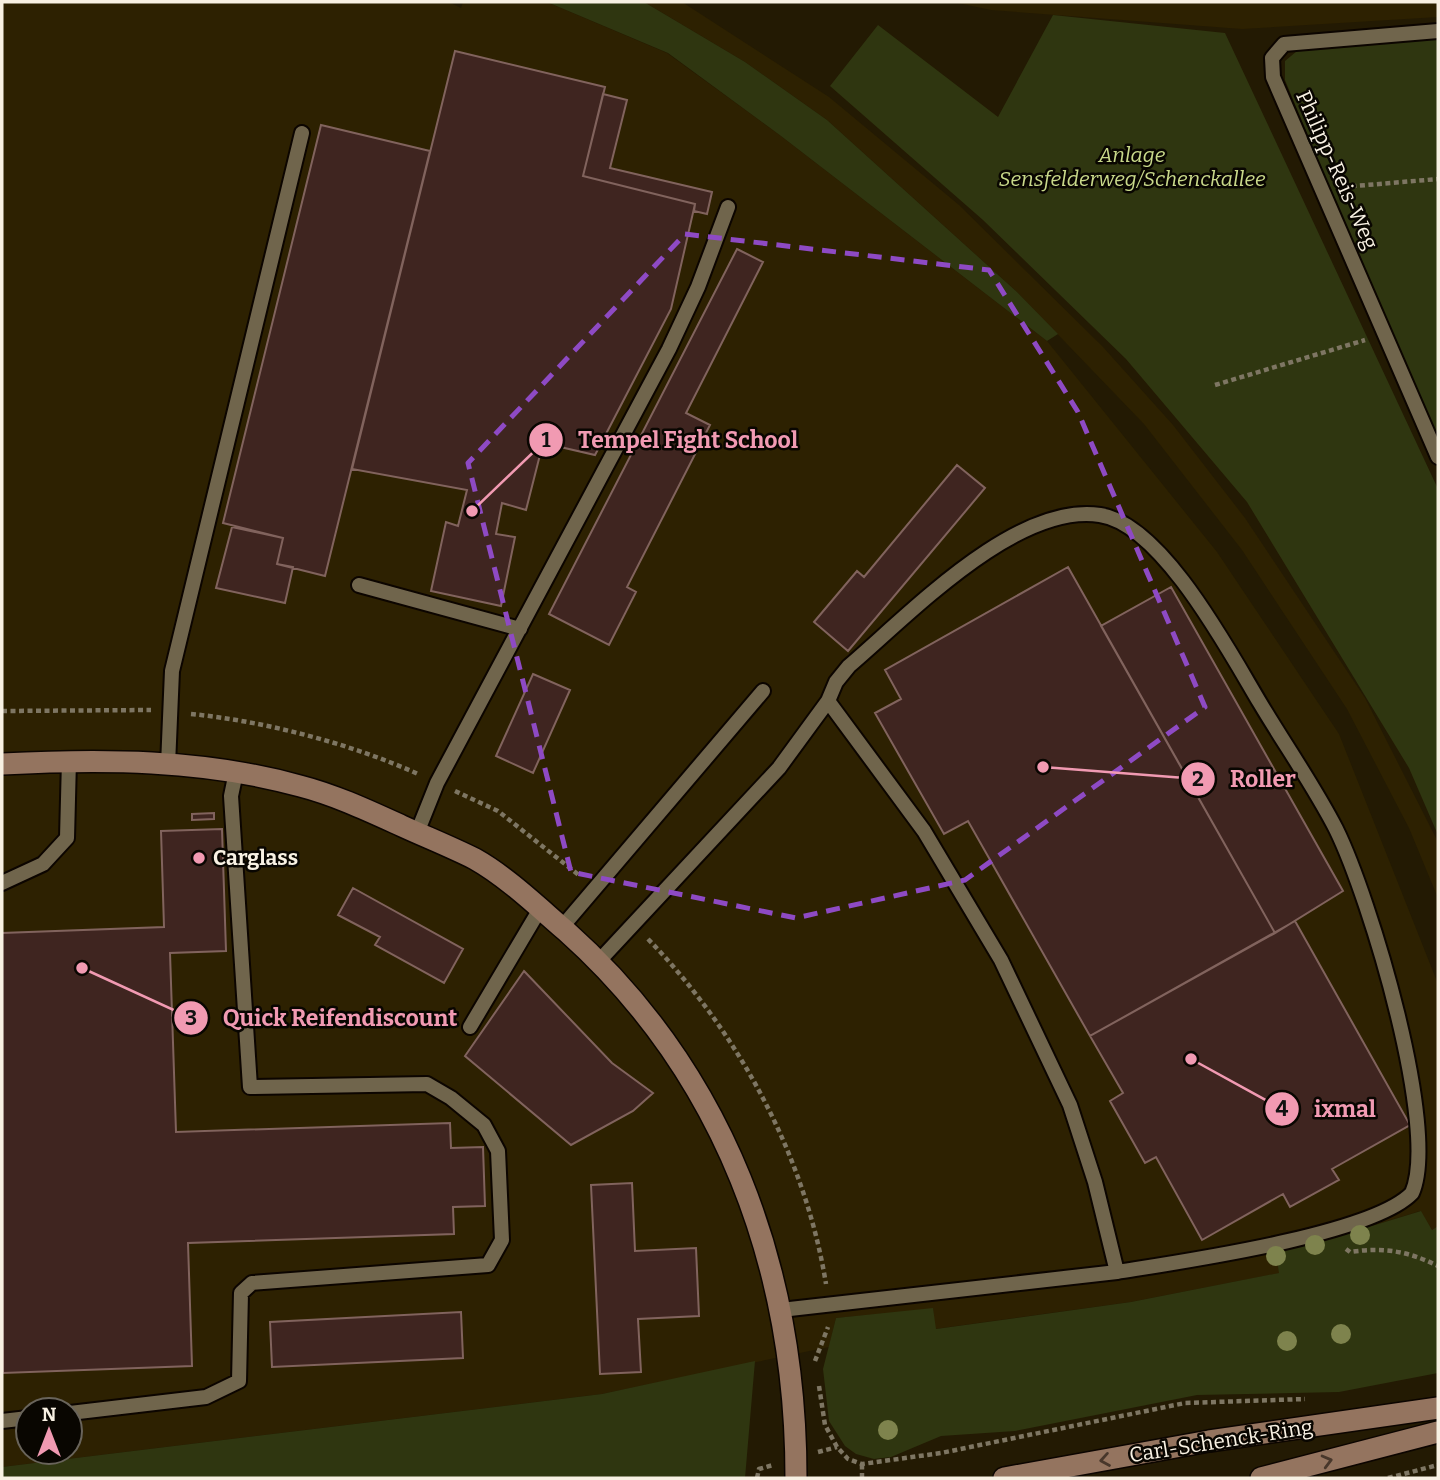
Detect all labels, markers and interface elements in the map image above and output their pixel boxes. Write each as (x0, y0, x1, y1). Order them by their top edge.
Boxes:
street label: Philipp-Reis-Weg (1290, 87, 1384, 254)
park label: Anlage Sensfelderweg/Schenckallee (998, 142, 1266, 192)
callout: Tempel Fight School (529, 418, 812, 462)
text: Tempel Fight School (578, 426, 798, 454)
text: 1 (541, 427, 551, 453)
callout: Roller (1181, 757, 1310, 801)
text: Roller (1230, 765, 1296, 793)
text: 2 (1192, 766, 1204, 792)
place label: Carglass (213, 845, 298, 871)
marker: Carglass (191, 850, 207, 866)
callout: Quick Reifendiscount (174, 996, 472, 1040)
text: Quick Reifendiscount (223, 1004, 457, 1032)
text: 3 (185, 1005, 197, 1031)
callout: ixmal (1265, 1087, 1390, 1131)
text: ixmal (1314, 1095, 1376, 1123)
text: 4 (1276, 1096, 1289, 1122)
north arrow (14, 1396, 84, 1466)
text: N (42, 1403, 57, 1426)
street label: Carl-Schenck-Ring (1127, 1414, 1315, 1468)
one-way arrow (1099, 1452, 1111, 1467)
one-way arrow (1321, 1455, 1333, 1469)

